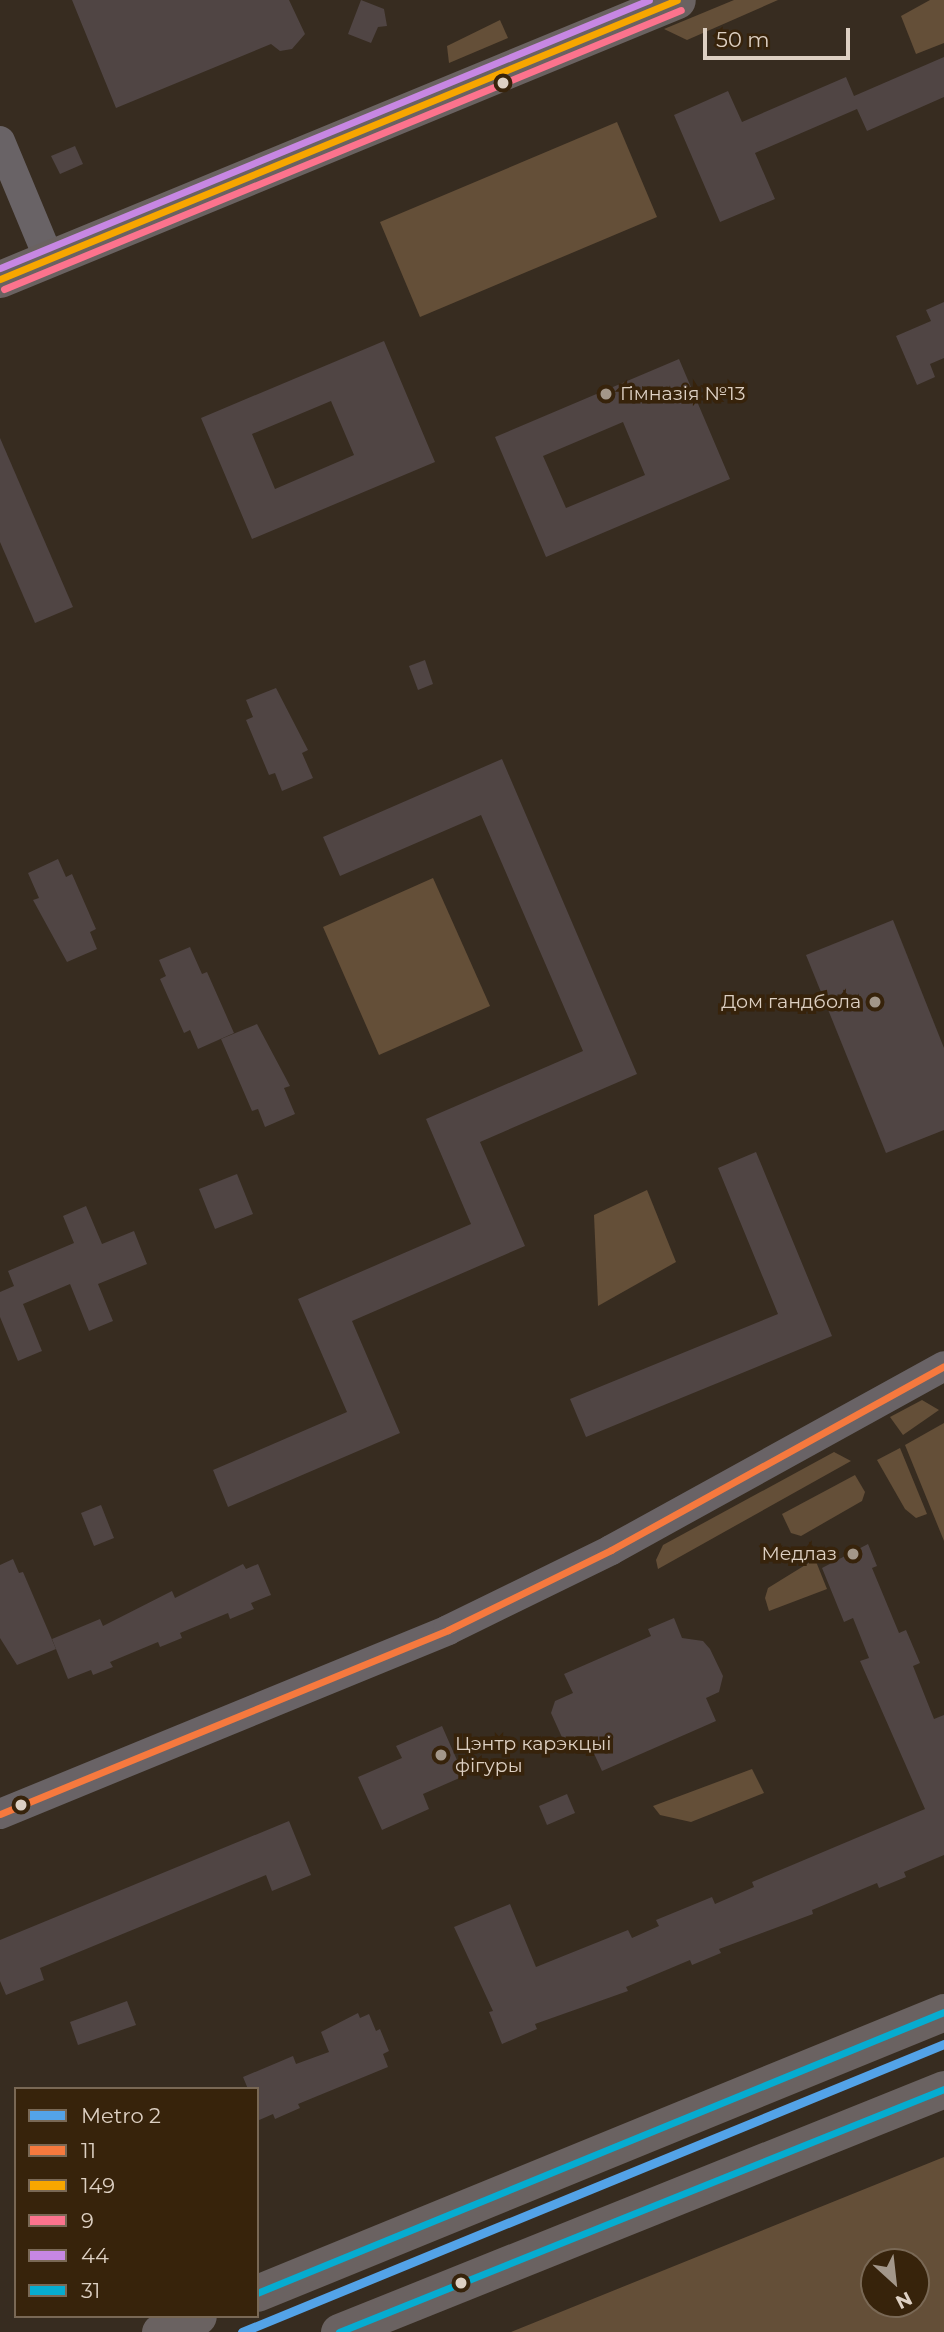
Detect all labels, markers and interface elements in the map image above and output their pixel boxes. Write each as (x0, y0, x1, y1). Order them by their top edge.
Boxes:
scale bar (706, 14, 853, 58)
text: 50 m (716, 27, 770, 52)
unlabelled marker (496, 76, 510, 90)
place label: Гімназія №13 (620, 383, 745, 405)
marker: Гімназія №13 (598, 386, 614, 402)
place label: Дом гандбола (721, 991, 861, 1013)
marker: Дом гандбола (867, 994, 883, 1010)
place label: Медлаз (762, 1543, 837, 1565)
marker: Медлаз (843, 1544, 863, 1564)
place label: Цэнтр карэкцыі фігуры (455, 1733, 611, 1777)
marker: Цэнтр карэкцыі фігуры (433, 1747, 449, 1763)
unlabelled marker (14, 1798, 28, 1812)
legend (14, 2087, 259, 2318)
text: Metro 2 (81, 2103, 161, 2128)
text: 11 (81, 2138, 96, 2163)
text: 149 (81, 2173, 115, 2198)
text: 9 (81, 2208, 94, 2233)
text: 44 (81, 2243, 109, 2268)
north arrow (860, 2248, 930, 2318)
unlabelled marker (454, 2276, 468, 2290)
text: 31 (81, 2278, 100, 2303)
text: N (892, 2287, 916, 2314)

